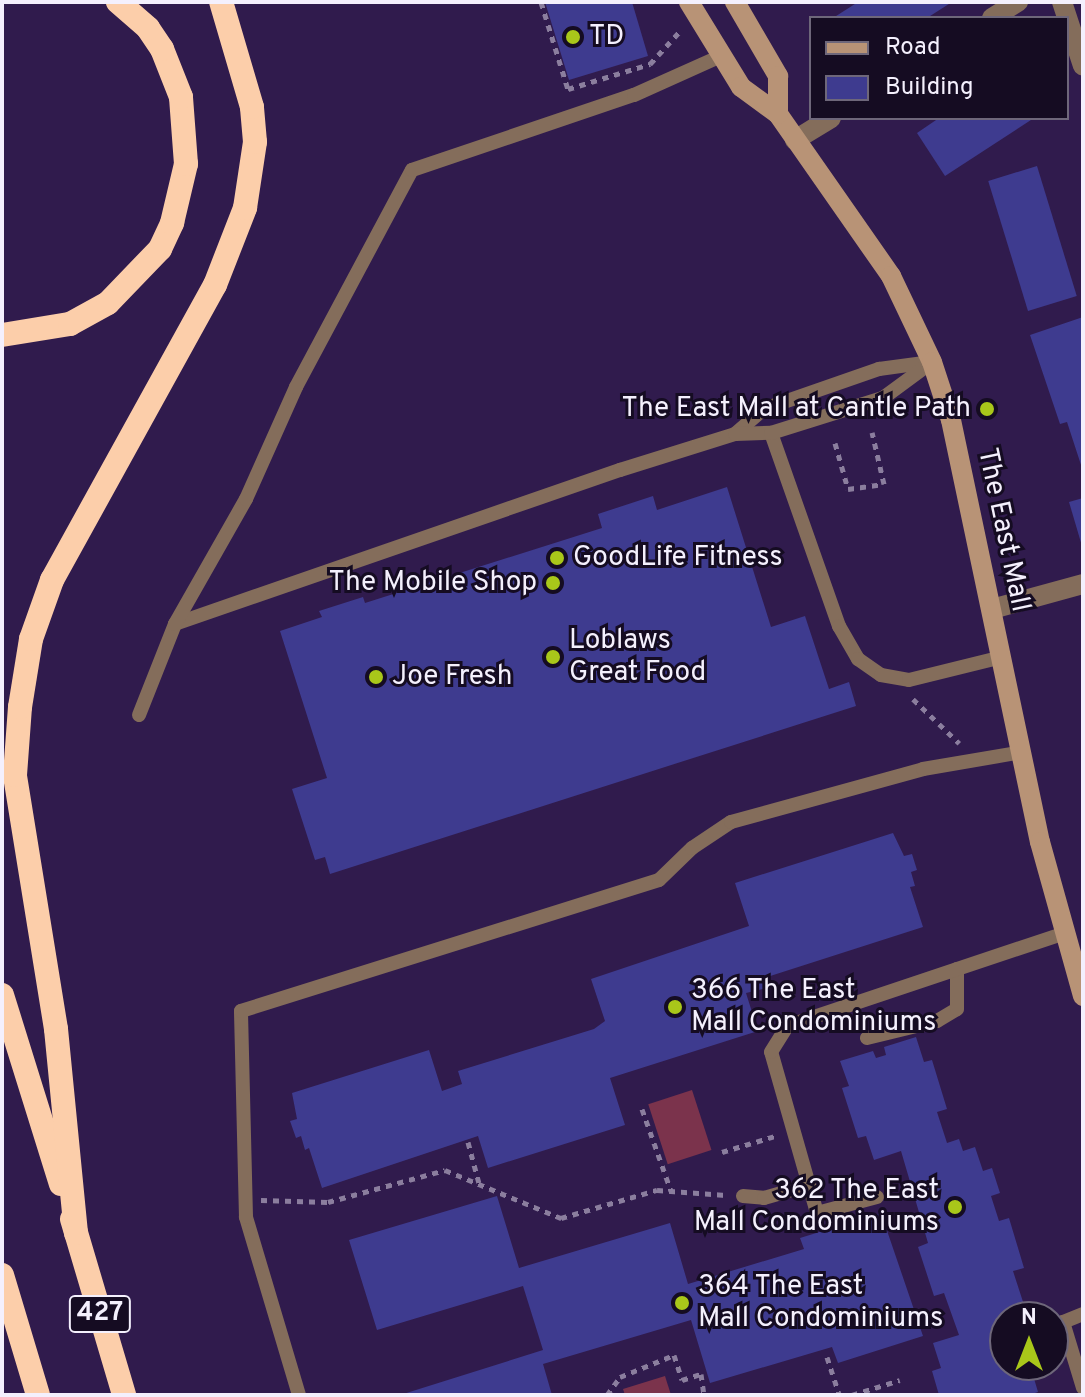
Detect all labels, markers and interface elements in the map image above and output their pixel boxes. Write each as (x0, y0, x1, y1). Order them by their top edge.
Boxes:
legend (809, 16, 1069, 120)
place label: TD (589, 20, 624, 54)
marker: TD (564, 28, 582, 46)
text: Road (885, 33, 941, 63)
text: Building (885, 73, 974, 103)
place label: The East Mall at Cantle Path (622, 392, 971, 426)
marker: The East Mall at Cantle Path (978, 400, 996, 418)
street label: The East Mall (969, 445, 1037, 615)
place label: GoodLife Fitness (573, 541, 783, 575)
marker: GoodLife Fitness (548, 549, 566, 567)
place label: The Mobile Shop (329, 566, 537, 600)
marker: The Mobile Shop (544, 574, 562, 592)
place label: Loblaws Great Food (569, 624, 706, 690)
marker: Loblaws Great Food (544, 648, 562, 666)
place label: Joe Fresh (392, 660, 513, 694)
marker: Joe Fresh (367, 668, 385, 686)
place label: 366 The East Mall Condominiums (691, 974, 936, 1040)
marker: 366 The East Mall Condominiums (666, 998, 684, 1016)
place label: 362 The East Mall Condominiums (694, 1174, 939, 1240)
marker: 362 The East Mall Condominiums (946, 1198, 964, 1216)
place label: 364 The East Mall Condominiums (698, 1270, 943, 1336)
road number: 427 (68, 1292, 132, 1336)
marker: 364 The East Mall Condominiums (673, 1294, 691, 1312)
north arrow (989, 1301, 1069, 1381)
text: N (1021, 1305, 1037, 1332)

